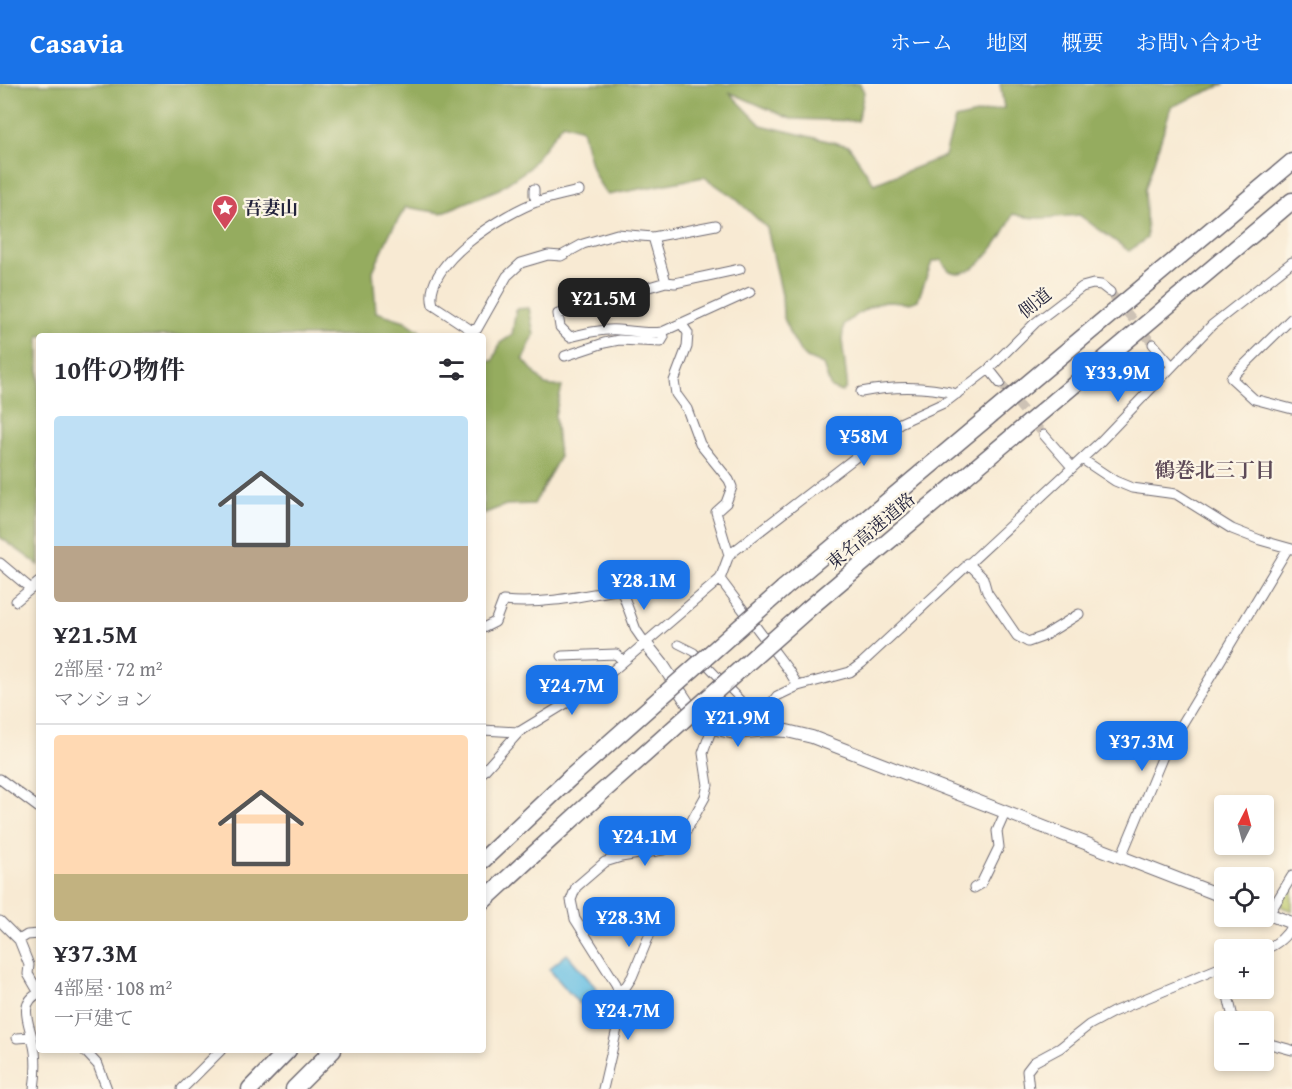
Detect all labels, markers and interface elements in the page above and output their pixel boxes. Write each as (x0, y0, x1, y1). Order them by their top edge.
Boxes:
text: Casavia (30, 22, 124, 63)
text: ホーム (890, 27, 953, 58)
text: 地図 (986, 27, 1028, 58)
text: 概要 (1061, 27, 1103, 58)
text: お問い合わせ (1136, 27, 1262, 58)
place icon: 吾妻山 (210, 193, 240, 231)
place label: 吾妻山 (244, 194, 298, 221)
pin: ¥21.5M (555, 278, 653, 329)
street label: 側道 (1012, 281, 1057, 324)
text: ¥21.5M (572, 283, 636, 312)
text: 10件の物件 (54, 350, 185, 389)
pin: ¥33.9M (1069, 352, 1167, 403)
icon: filters (435, 353, 468, 386)
text: ¥33.9M (1086, 357, 1150, 386)
pin: ¥58M (828, 416, 900, 467)
text: ¥58M (840, 421, 888, 450)
icon: home (207, 455, 315, 563)
district label: 鶴巻北三丁目 (1155, 455, 1275, 484)
street label: 東名高速道路 (821, 486, 921, 576)
pin: ¥28.1M (595, 560, 693, 611)
text: ¥28.1M (612, 565, 676, 594)
text: ¥21.5M (54, 614, 138, 653)
text: 2部屋 · 72 m² (54, 654, 163, 683)
pin: ¥24.7M (523, 665, 621, 716)
text: ¥24.7M (540, 670, 604, 699)
text: マンション (54, 684, 153, 713)
pin: ¥21.9M (689, 697, 787, 748)
text: ¥21.9M (706, 702, 770, 731)
pin: ¥37.3M (1093, 721, 1191, 772)
text: ¥37.3M (1110, 726, 1174, 755)
icon: home (207, 774, 315, 882)
north arrow (1214, 795, 1274, 855)
map controls (1214, 795, 1274, 1071)
pin: ¥24.1M (596, 816, 694, 867)
text: ¥24.1M (613, 821, 677, 850)
button: locate (1214, 867, 1274, 927)
pin: ¥28.3M (580, 897, 678, 948)
text: ¥28.3M (597, 902, 661, 931)
text: ¥37.3M (54, 933, 138, 972)
button: + (1214, 939, 1274, 999)
text: 4部屋 · 108 m² (54, 973, 172, 1002)
pin: ¥24.7M (579, 990, 677, 1041)
text: ¥24.7M (596, 995, 660, 1024)
text: 一戸建て (54, 1003, 134, 1032)
button: − (1214, 1011, 1274, 1071)

